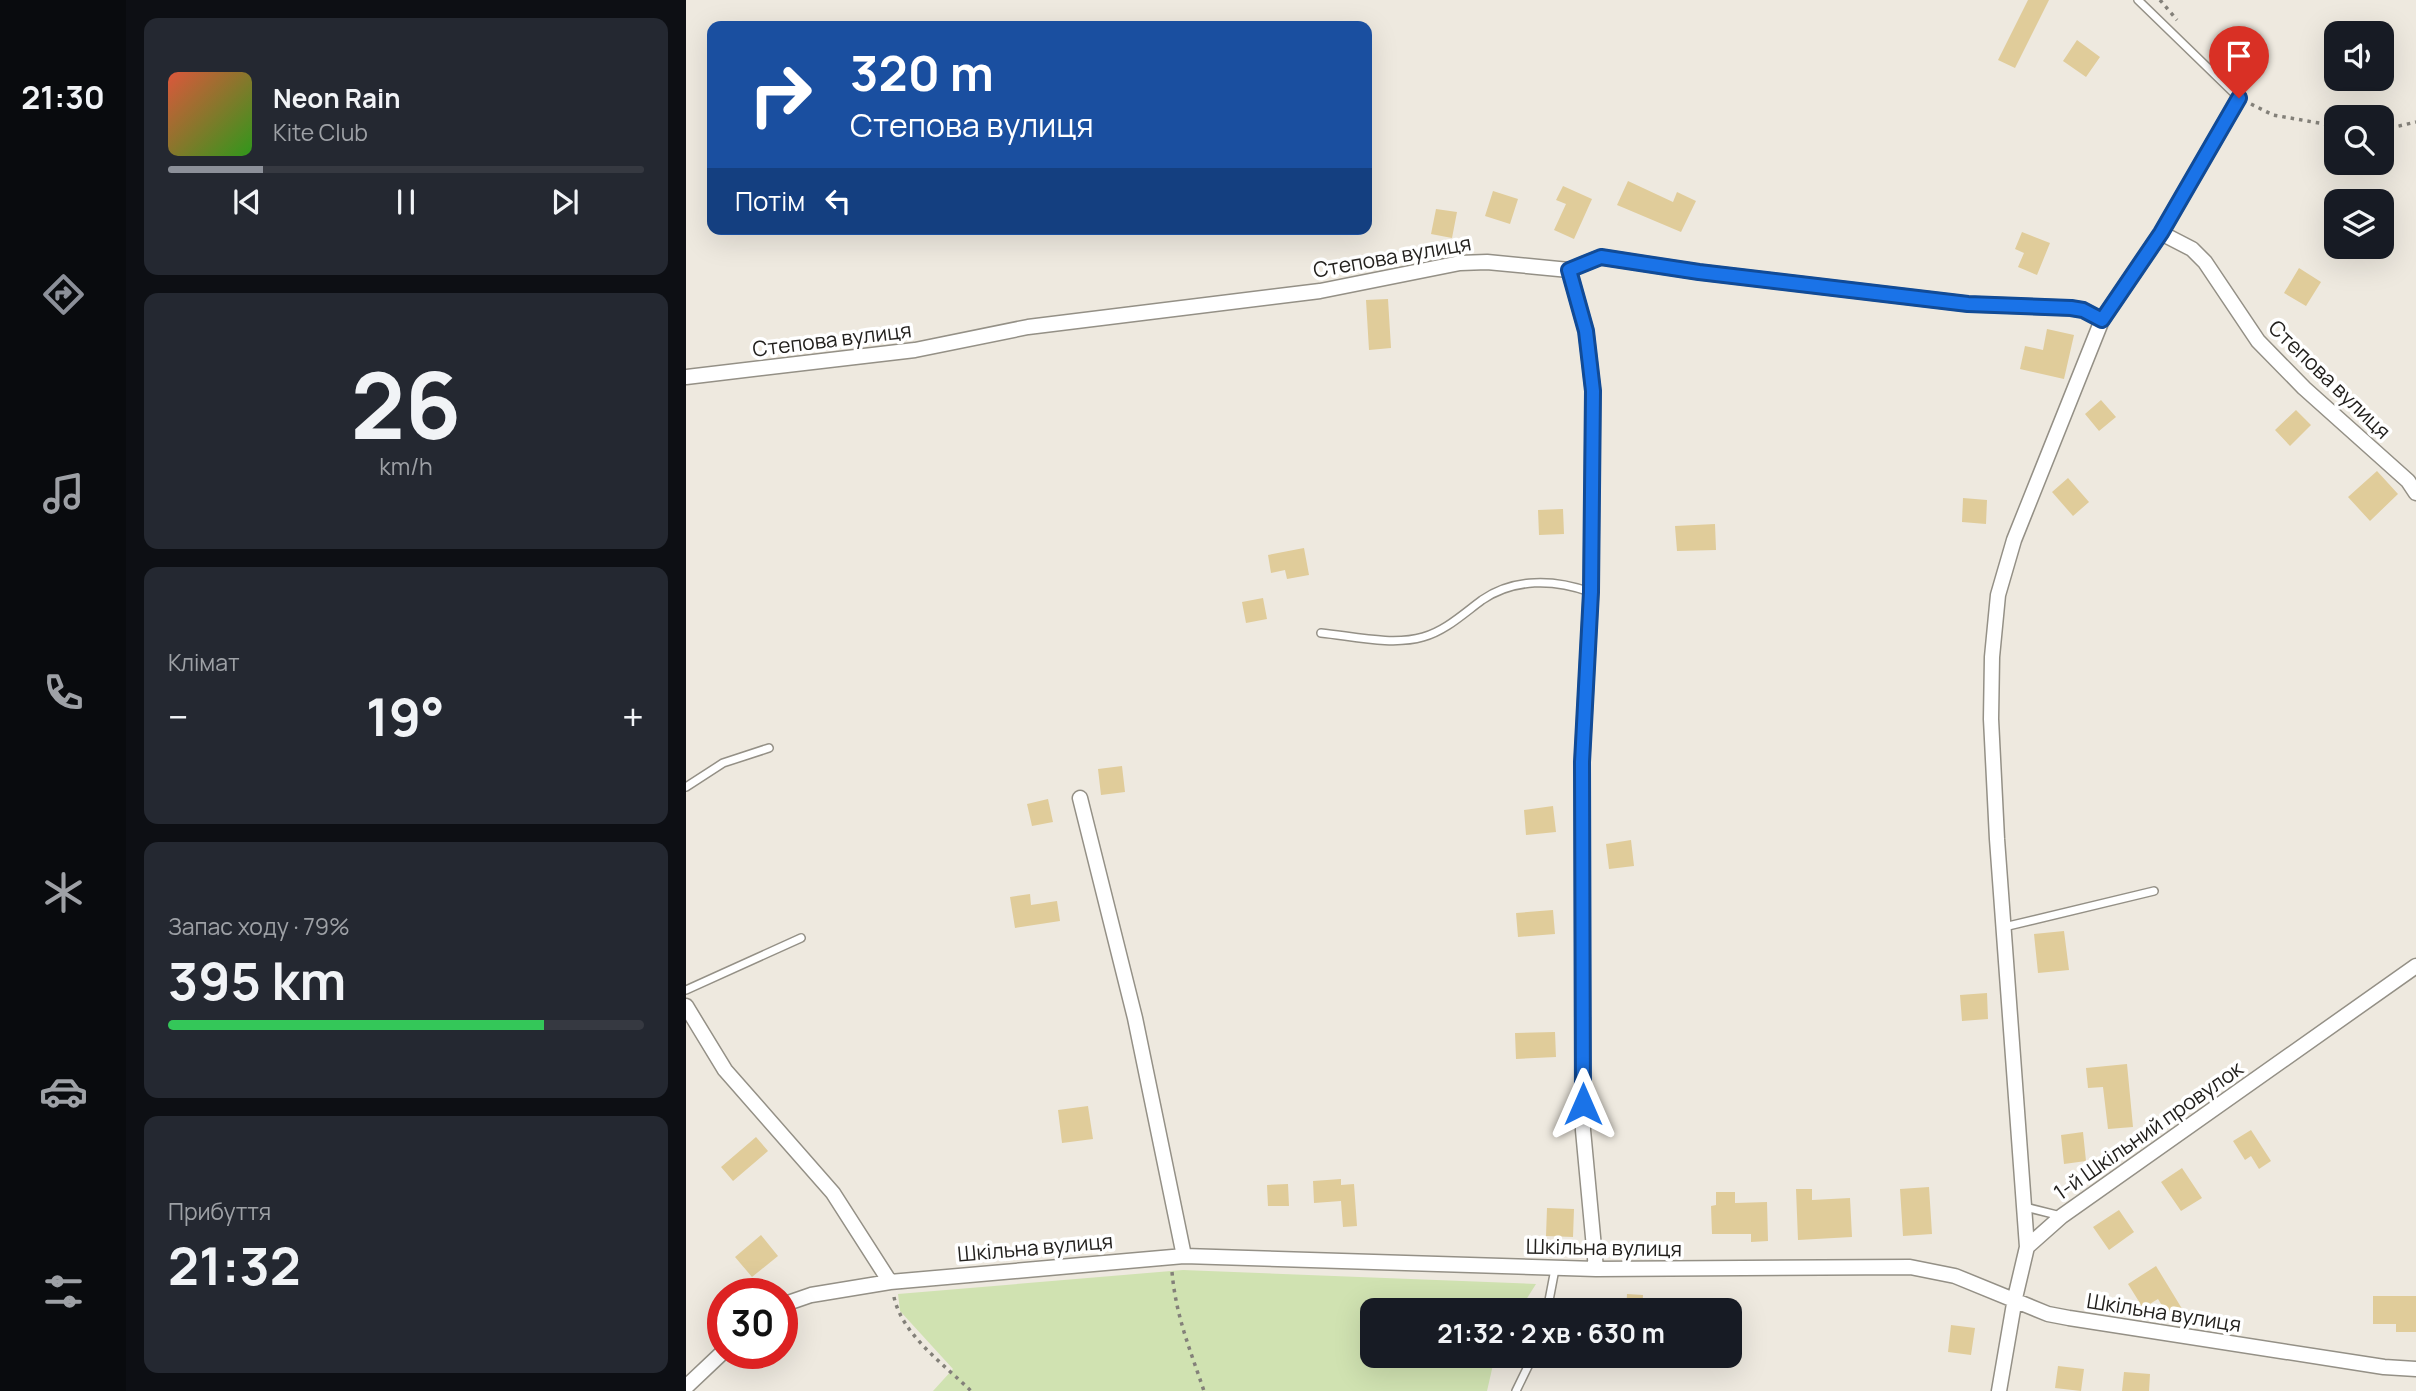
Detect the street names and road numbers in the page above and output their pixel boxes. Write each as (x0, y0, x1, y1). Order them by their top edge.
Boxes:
street label: Степова вулиця (1311, 228, 1473, 284)
street label: Степова вулиця (2263, 313, 2397, 445)
street label: Степова вулиця (751, 315, 913, 363)
street label: 1-й Шкільний провулок (2048, 1054, 2249, 1206)
street label: Шкільна вулиця (956, 1226, 1114, 1268)
street label: Шкільна вулиця (1526, 1232, 1682, 1262)
street label: Шкільна вулиця (2085, 1286, 2243, 1338)

